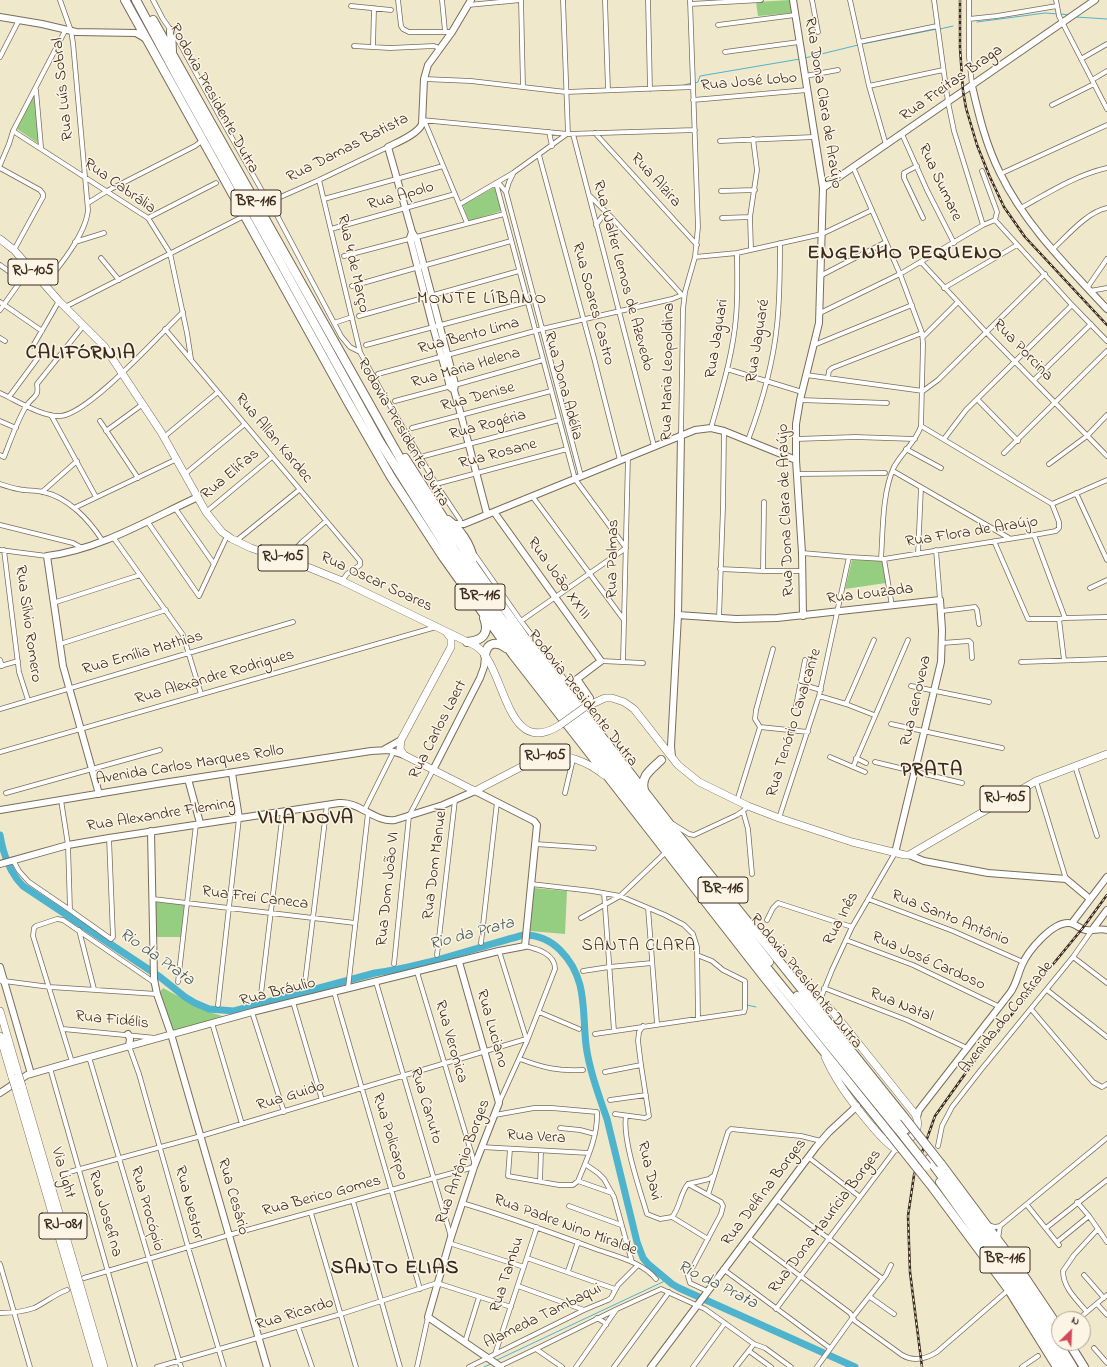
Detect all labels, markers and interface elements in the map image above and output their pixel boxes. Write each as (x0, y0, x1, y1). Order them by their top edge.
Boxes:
street label: Rua Dona Clara de Araújo (799, 16, 845, 190)
street label: Rodovia Presidente Dutra (164, 21, 262, 177)
street label: Rua Luís Sobral (49, 37, 79, 141)
street label: Rua Freitas Braga (897, 41, 1007, 127)
street label: Rua José Lobo (700, 69, 798, 97)
street label: Rua Damas Batista (284, 110, 412, 188)
street label: Rua Sumare (913, 141, 965, 225)
street label: Rua Alzira (626, 150, 684, 212)
street label: Rua Cabrália (79, 155, 159, 219)
street label: Rua Apolo (366, 178, 436, 216)
street label: Rua Walter Lemos de Azevedo (587, 178, 657, 374)
road number: BR-116 (231, 190, 281, 216)
street label: Rua 4 de Março (331, 213, 373, 315)
street label: Rua Soares Castro (566, 241, 618, 367)
district label: ENGENHO PEQUENO (807, 243, 1003, 267)
road number: RJ-105 (8, 259, 58, 285)
district label: MONTE LÍBANO (417, 289, 547, 311)
street label: Rua Jaguari (702, 298, 734, 380)
street label: Rua Jaguaré (743, 298, 775, 384)
street label: Rua Maria Leopoldina (658, 303, 680, 441)
street label: Rua Bento Lima (416, 314, 522, 360)
street label: Rua Porcina (988, 316, 1056, 386)
street label: Rua Dona Adélia (538, 330, 586, 442)
district label: CALIFÓRNIA (26, 343, 136, 367)
street label: Rua Maria Helena (409, 344, 523, 394)
street label: Rodovia Presidente Dutra (352, 355, 452, 511)
street label: Rua Denise (439, 379, 517, 417)
street label: Rua Allan Kardec (230, 390, 316, 488)
street label: Rua Rogéria (448, 407, 528, 445)
street label: Rua Dona Clara de Araújo (774, 423, 800, 597)
street label: Rua Rosane (457, 435, 539, 475)
street label: Rua Elifas (198, 445, 264, 505)
street label: Rua Flora de Araújo (904, 513, 1040, 553)
street label: Rua Palmas (604, 519, 624, 599)
street label: Rua João XXIII (522, 534, 594, 624)
road number: RJ-105 (258, 545, 308, 571)
street label: Rua Oscar Soares (317, 549, 435, 617)
street label: Rua Sílvio Romero (9, 564, 45, 684)
street label: Rua Louzada (826, 580, 914, 610)
road number: BR-116 (455, 584, 505, 610)
street label: Rodovia Presidente Dutra (523, 627, 641, 771)
street label: Rua Emília Mathias (80, 628, 206, 680)
street label: Rua Alexandre Rodrigues (133, 646, 297, 710)
street label: Rua Tenório Cavalcante (763, 646, 827, 800)
street label: Rua Genoveva (897, 654, 937, 748)
street label: Rua Carlos Laert (406, 677, 472, 783)
street label: Avenida Carlos Marques Rollo (94, 742, 286, 790)
road number: RJ-105 (520, 744, 570, 770)
district label: PRATA (901, 760, 963, 784)
road number: RJ-105 (980, 786, 1030, 812)
street label: Rua Alexandre Fleming (86, 795, 236, 837)
street label: Rua Dom Manuel (420, 807, 452, 921)
district label: VILA NOVA (258, 808, 354, 832)
street label: Rua Dom João VI (373, 831, 405, 947)
road number: BR-116 (698, 877, 748, 903)
street label: Rua Frei Caneca (201, 883, 309, 915)
street label: Rua Santo Antônio (888, 887, 1012, 951)
street label: Rua Inês (820, 889, 864, 949)
street label: Rodovia Presidente Dutra (745, 911, 865, 1053)
water label: Rio da Prata (427, 914, 517, 956)
water label: Rio da Prata (115, 925, 197, 991)
street label: Rua José Cardoso (868, 928, 988, 996)
district label: SANTA CLARA (582, 937, 696, 957)
street label: Avenida do Confrade (956, 958, 1058, 1078)
street label: Rua Bráulio (238, 974, 318, 1012)
street label: Rua Natal (866, 985, 936, 1027)
street label: Rua Luciano (471, 988, 511, 1070)
street label: Rua Veronica (429, 998, 471, 1086)
street label: Rua Fidélis (74, 1008, 150, 1034)
street label: Rua Canuto (404, 1066, 446, 1146)
street label: Rua Guido (255, 1078, 327, 1116)
street label: Rua Policarpo (367, 1091, 411, 1183)
street label: Rua Antônio Borges (432, 1097, 496, 1227)
street label: Rua Vera (506, 1127, 566, 1149)
street label: Rua Delfina Borges (718, 1135, 812, 1251)
street label: Rua Davi (631, 1140, 665, 1202)
street label: Via Light (46, 1145, 78, 1201)
street label: Rua Dona Maurícia Borges (765, 1146, 887, 1298)
street label: Rua Cesário (212, 1156, 252, 1238)
street label: Rua Procópio (125, 1164, 167, 1254)
street label: Rua Nestor (169, 1164, 207, 1242)
street label: Rua Josefina (83, 1169, 125, 1259)
street label: Rua Berico Gomes (261, 1172, 383, 1222)
street label: Rua Padre Nino Miralde (490, 1191, 640, 1261)
road number: RJ-081 (39, 1213, 87, 1239)
street label: Rua Tambu (487, 1235, 529, 1315)
road number: BR-116 (980, 1247, 1030, 1273)
water label: Rio da Prata (674, 1257, 760, 1315)
district label: SANTO ELIAS (331, 1258, 459, 1282)
street label: Alameda Tambaqui (481, 1280, 605, 1354)
street label: Rua Ricardo (254, 1294, 336, 1336)
north arrow (1051, 1311, 1091, 1351)
text: N (1069, 1312, 1082, 1330)

